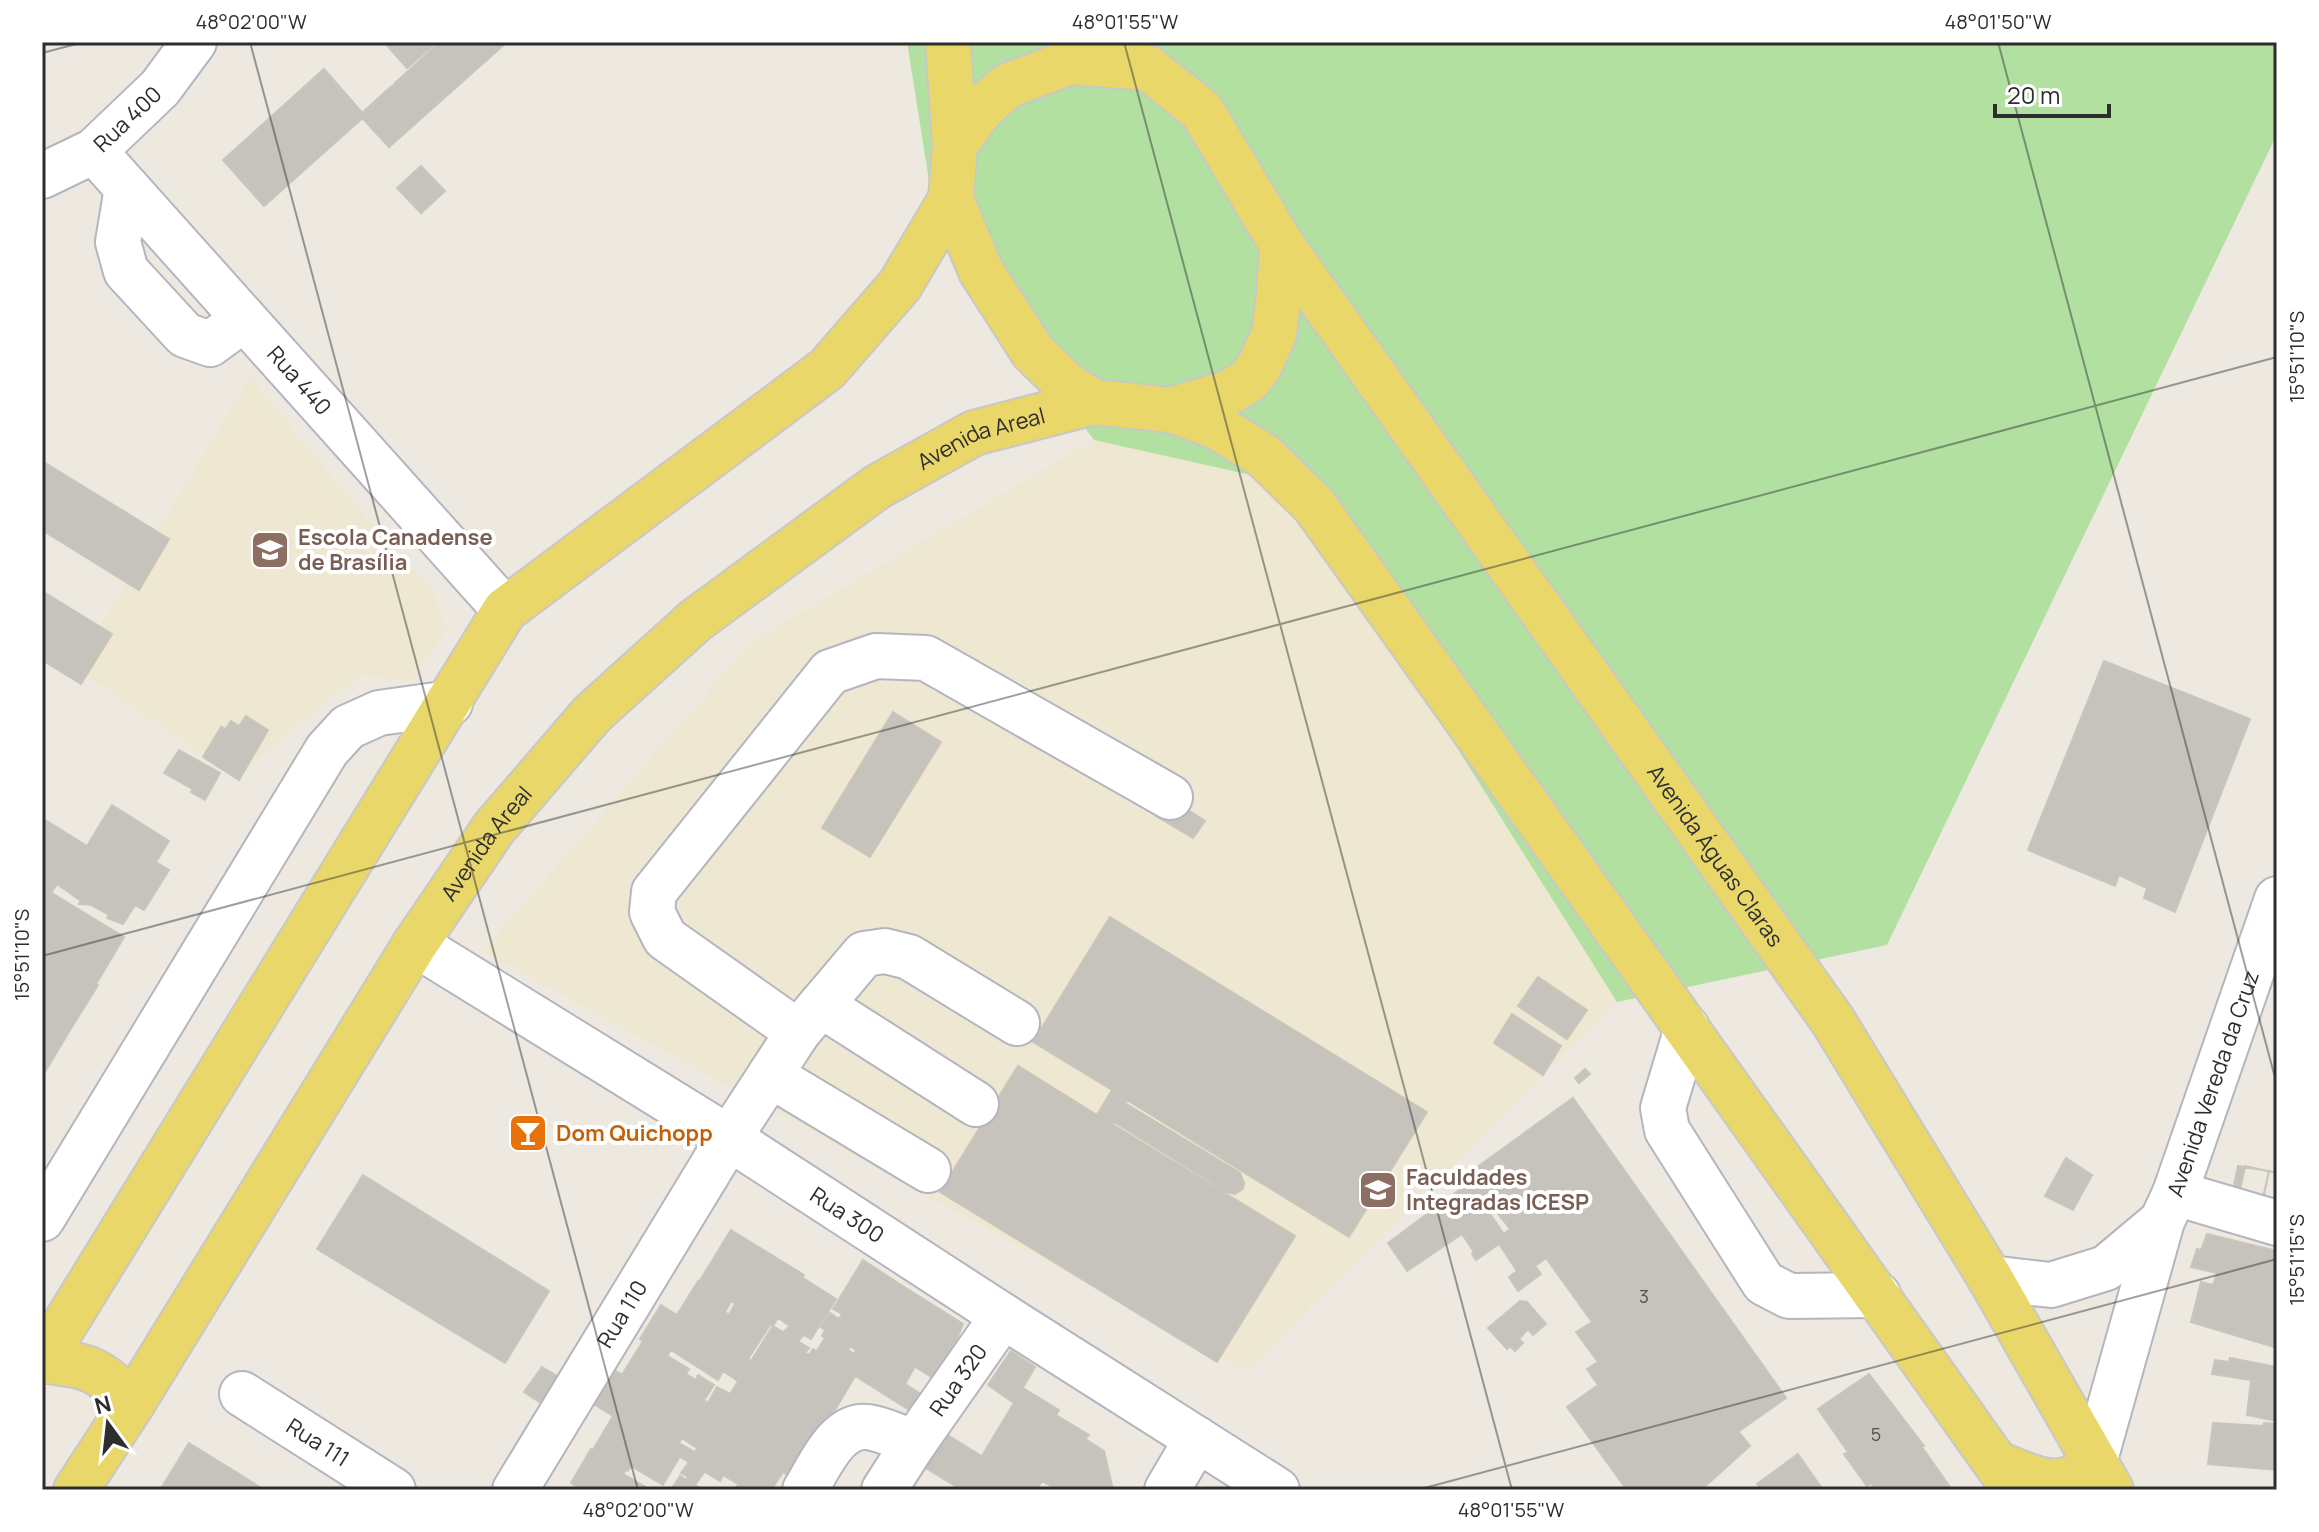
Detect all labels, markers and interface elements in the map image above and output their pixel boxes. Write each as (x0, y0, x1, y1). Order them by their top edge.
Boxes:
text: 48°02'00"W (195, 8, 307, 35)
text: 48°01'55"W (1072, 8, 1178, 35)
text: 48°01'50"W (1945, 8, 2052, 35)
scale bar (1995, 68, 2109, 118)
text: 20 m (2007, 78, 2060, 111)
street label: Rua 400 (87, 79, 168, 159)
text: 15°51'10"S (2283, 311, 2310, 403)
street label: Rua 440 (261, 339, 338, 421)
street label: Avenida Areal (912, 400, 1048, 477)
place label: Escola Canadense de Brasília (298, 522, 493, 577)
school or university icon: Escola Canadense de Brasília (249, 529, 291, 571)
street label: Avenida Águas Claras (1640, 758, 1791, 953)
street label: Avenida Areal (434, 780, 539, 907)
text: 15°51'10"S (8, 909, 35, 1001)
street label: Avenida Vereda da Cruz (2160, 967, 2266, 1201)
bar icon: Dom Quichopp (507, 1112, 549, 1154)
place label: Dom Quichopp (556, 1118, 713, 1148)
place label: Faculdades Integradas ICESP (1406, 1162, 1589, 1217)
school or university icon: Faculdades Integradas ICESP (1357, 1169, 1399, 1211)
street label: Rua 300 (804, 1180, 890, 1250)
text: 15°51'15"S (2283, 1214, 2310, 1306)
street label: Rua 110 (590, 1274, 654, 1353)
house number: 3 (1639, 1284, 1649, 1308)
street label: Rua 320 (922, 1338, 994, 1422)
north arrow (68, 1384, 148, 1464)
text: N (91, 1388, 114, 1421)
street label: Rua 111 (281, 1411, 355, 1474)
house number: 5 (1871, 1422, 1881, 1446)
text: 48°02'00"W (582, 1496, 694, 1523)
text: 48°01'55"W (1458, 1496, 1564, 1523)

